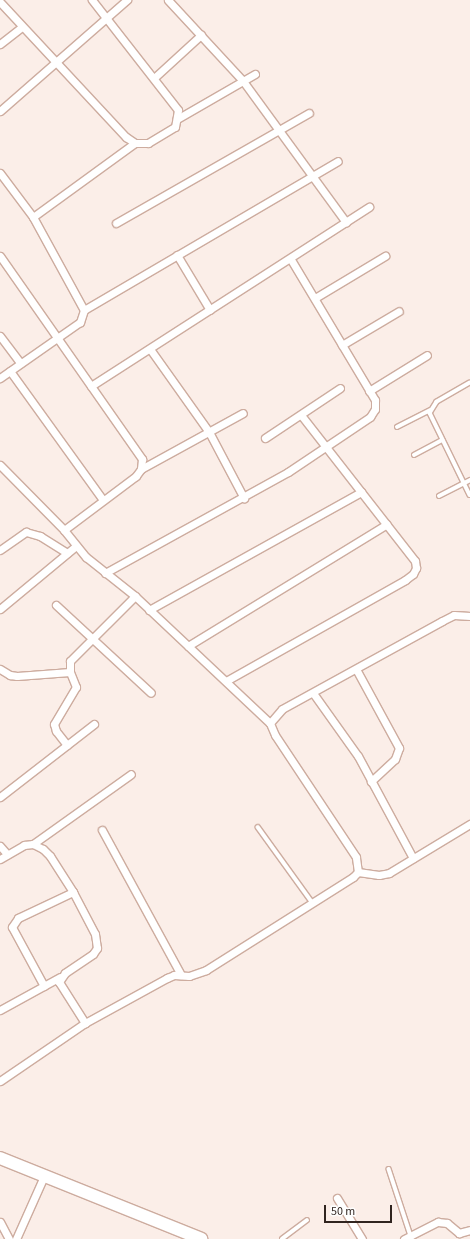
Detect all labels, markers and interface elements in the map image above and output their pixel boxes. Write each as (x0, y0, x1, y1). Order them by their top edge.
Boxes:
scale bar (326, 1197, 394, 1223)
text: 50 m (331, 1203, 355, 1220)

